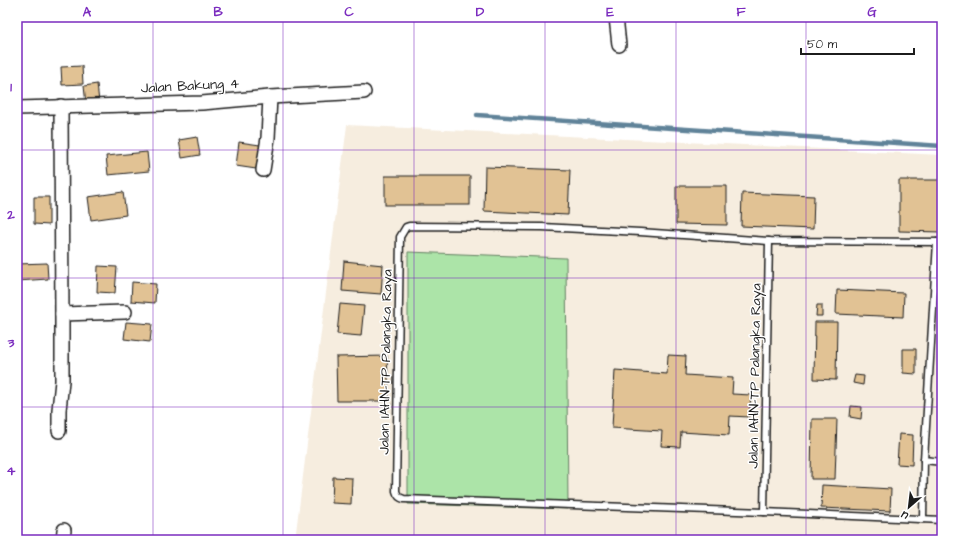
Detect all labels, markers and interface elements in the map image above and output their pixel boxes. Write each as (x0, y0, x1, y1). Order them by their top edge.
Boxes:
text: A (83, 3, 92, 21)
text: B (213, 3, 223, 21)
text: C (344, 3, 354, 21)
text: D (476, 3, 485, 21)
text: E (606, 3, 614, 21)
text: F (736, 3, 746, 21)
text: G (867, 3, 877, 21)
scale bar (801, 30, 914, 56)
text: 50 m (807, 36, 838, 53)
street label: Jalan Bakung 4 (140, 73, 240, 99)
text: 1 (10, 78, 12, 96)
text: 2 (6, 206, 15, 224)
street label: Jalan IAHN-TP Palangka Raya (374, 269, 398, 455)
street label: Jalan IAHN-TP Palangka Raya (743, 283, 767, 469)
text: 3 (7, 334, 15, 352)
text: 4 (7, 462, 16, 480)
north arrow (889, 487, 929, 527)
text: U (898, 507, 912, 524)

